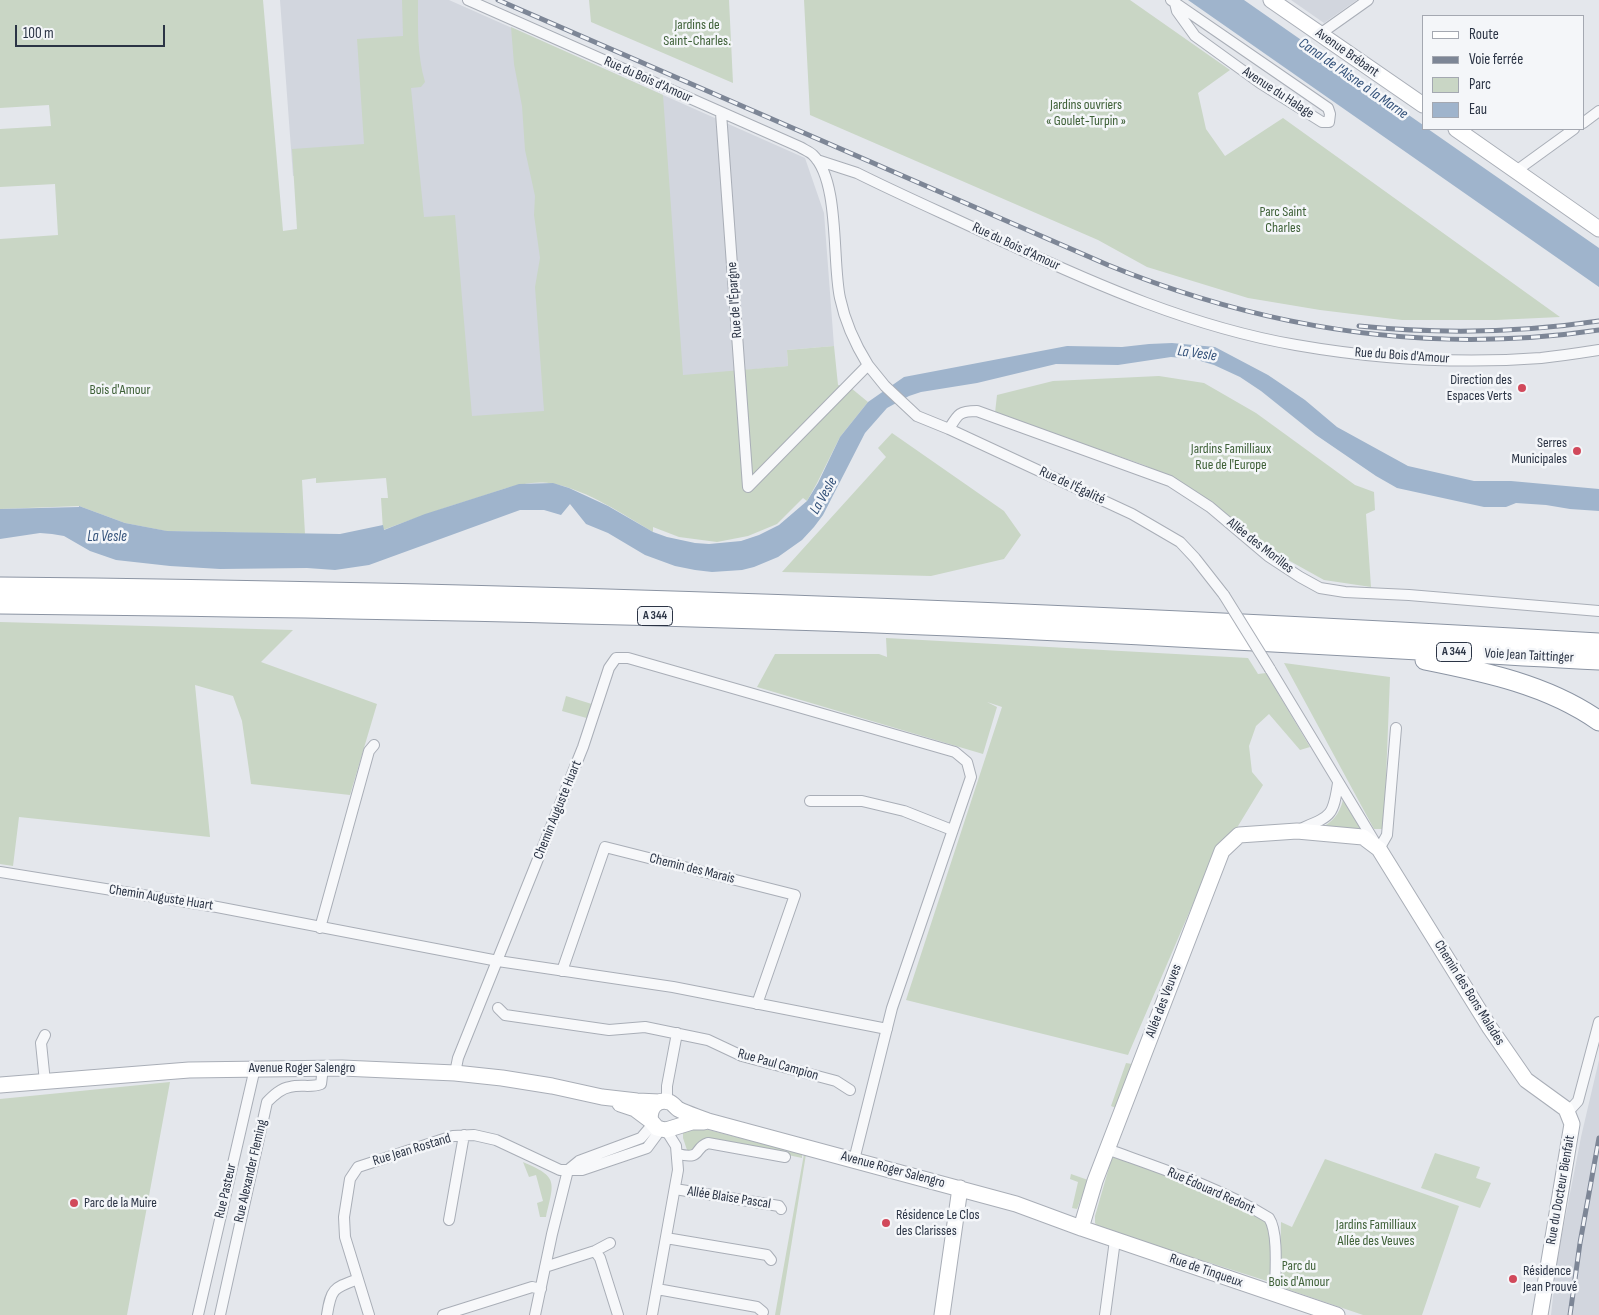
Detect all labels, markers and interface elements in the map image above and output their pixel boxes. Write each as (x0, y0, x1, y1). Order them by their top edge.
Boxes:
scale bar (18, 15, 168, 47)
legend (1422, 15, 1584, 130)
park label: Jardins de Saint-Charles. (663, 17, 731, 49)
text: 100 m (23, 24, 54, 43)
street label: Avenue Brébant (1312, 25, 1382, 81)
text: Route (1469, 25, 1499, 44)
water label: Canal de l'Aisne à la Marne (1295, 34, 1411, 124)
text: Voie ferrée (1469, 50, 1523, 69)
street label: Rue du Bois d'Amour (601, 53, 695, 107)
street label: Avenue du Halage (1239, 64, 1317, 122)
text: Parc (1469, 75, 1491, 94)
park label: Jardins ouvriers « Goulet-Turpin » (1046, 97, 1126, 130)
text: Eau (1469, 100, 1487, 119)
park label: Parc Saint Charles (1259, 204, 1307, 236)
street label: Rue du Bois d'Amour (969, 219, 1063, 275)
street label: Rue de l'Épargne (724, 261, 746, 339)
water label: La Vesle (1176, 342, 1218, 366)
street label: Rue du Bois d'Amour (1354, 344, 1450, 368)
place label: Direction des Espaces Verts (1447, 372, 1512, 404)
park label: Bois d'Amour (90, 382, 150, 398)
marker: Direction des Espaces Verts (1516, 382, 1528, 394)
place label: Serres Municipales (1512, 435, 1567, 468)
park label: Jardins Familliaux Rue de l'Europe (1191, 441, 1271, 474)
marker: Serres Municipales (1571, 445, 1583, 457)
street label: Rue de l'Égalité (1036, 463, 1108, 509)
water label: La Vesle (806, 474, 842, 518)
street label: Allée des Morilles (1223, 515, 1297, 577)
water label: La Vesle (87, 528, 127, 546)
road number: A 344 (638, 606, 672, 626)
road number: A 344 (1436, 642, 1472, 662)
street label: Voie Jean Taittinger (1484, 645, 1574, 667)
street label: Chemin Auguste Huart (530, 758, 586, 862)
street label: Chemin des Marais (648, 850, 736, 888)
street label: Chemin Auguste Huart (108, 881, 214, 915)
street label: Chemin des Bons Malades (1430, 937, 1508, 1049)
street label: Allée des Veuves (1142, 962, 1186, 1040)
street label: Rue Paul Campion (736, 1045, 820, 1085)
street label: Avenue Roger Salengro (249, 1060, 355, 1076)
street label: Rue Alexander Fleming (231, 1118, 271, 1224)
street label: Rue Jean Rostand (371, 1130, 453, 1170)
street label: Rue du Docteur Bienfait (1543, 1134, 1579, 1246)
street label: Avenue Roger Salengro (839, 1148, 947, 1192)
street label: Rue Pasteur (212, 1162, 240, 1220)
street label: Rue Édouard Redont (1164, 1164, 1258, 1218)
street label: Allée Blaise Pascal (686, 1183, 772, 1213)
place label: Parc de la Muire (84, 1195, 157, 1211)
marker: Parc de la Muire (68, 1197, 80, 1209)
place label: Résidence Le Clos des Clarisses (896, 1207, 980, 1240)
marker: Résidence Le Clos des Clarisses (880, 1217, 892, 1229)
park label: Jardins Familliaux Allée des Veuves (1336, 1217, 1416, 1250)
street label: Rue de Tinqueux (1167, 1251, 1245, 1291)
park label: Parc du Bois d'Amour (1269, 1258, 1329, 1290)
place label: Résidence Jean Prouvé (1523, 1263, 1577, 1295)
marker: Résidence Jean Prouvé (1507, 1273, 1519, 1285)

